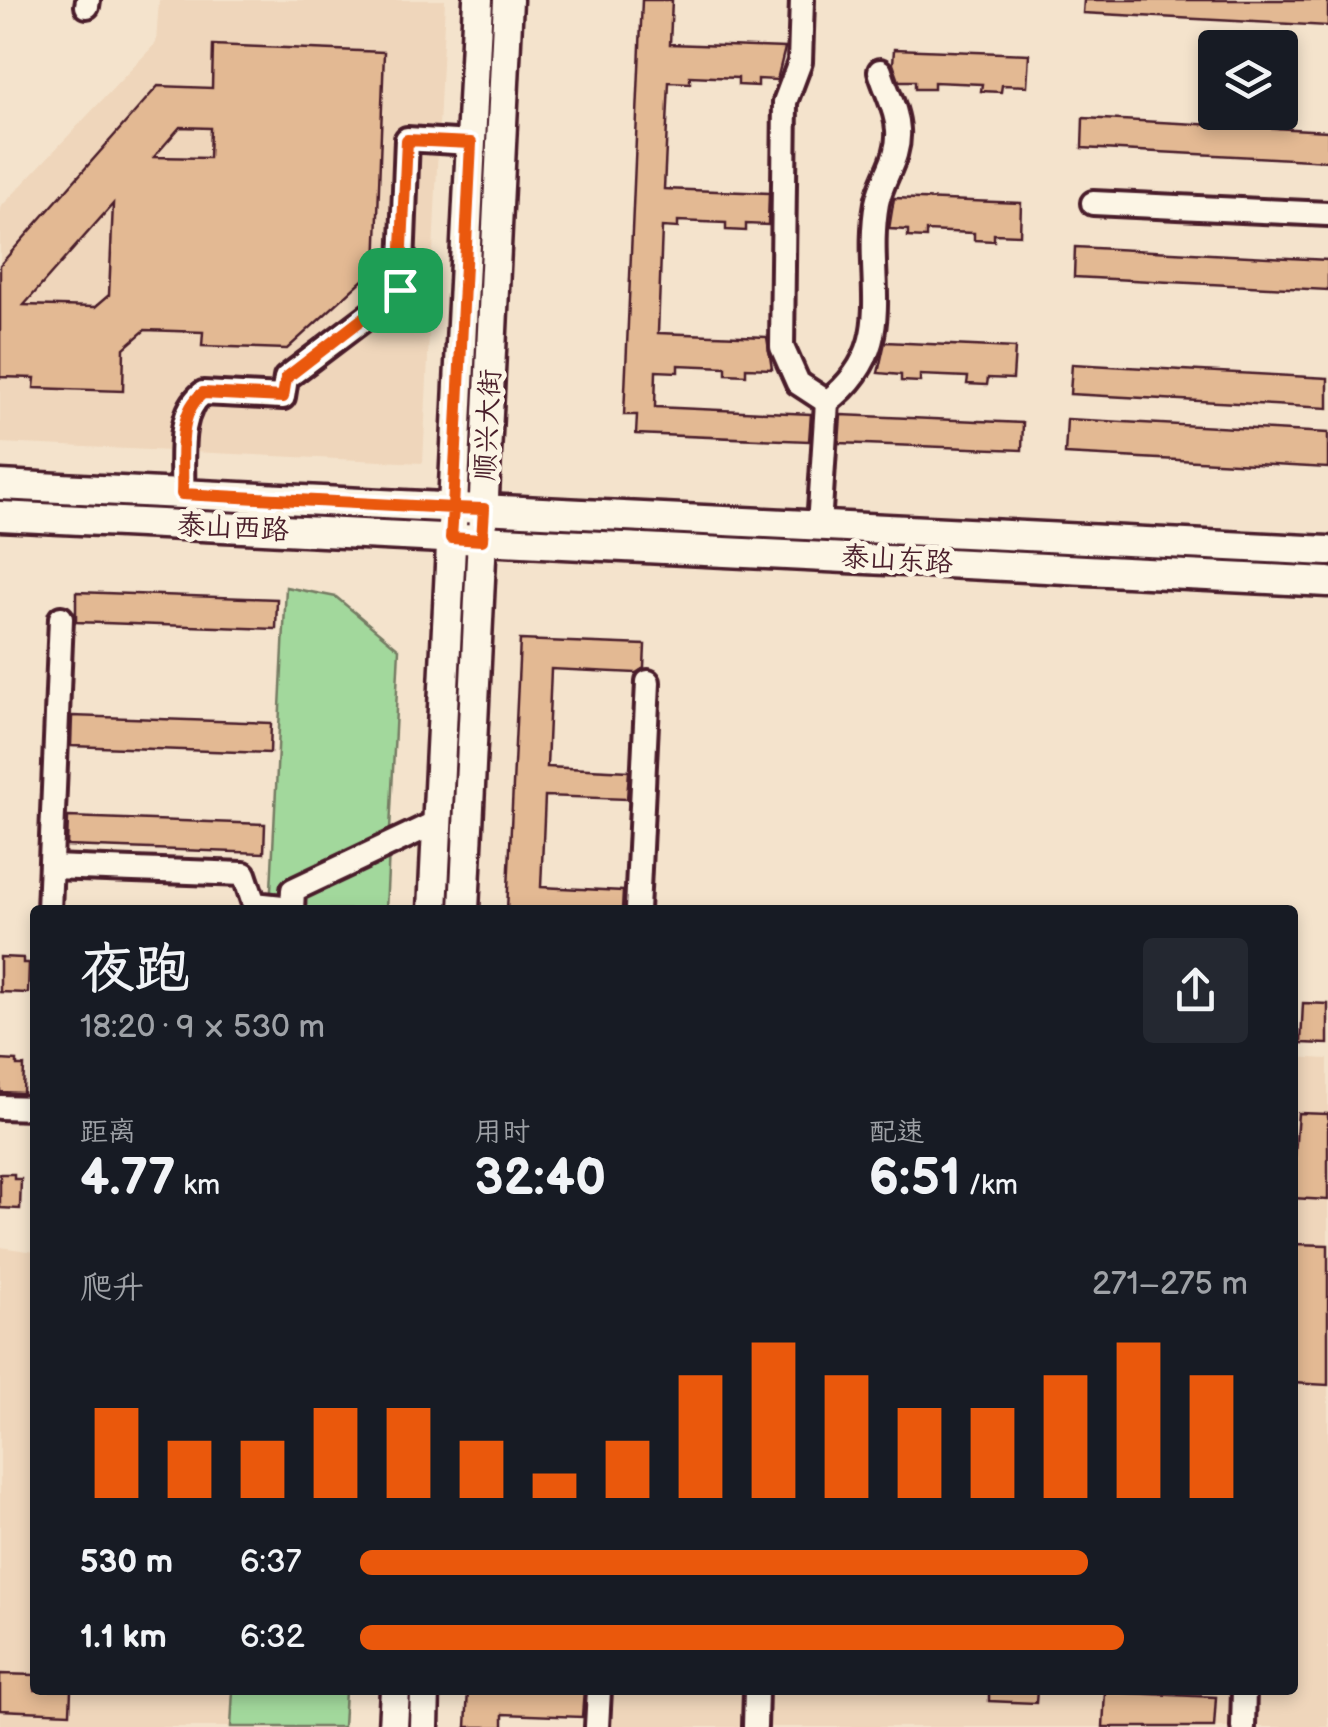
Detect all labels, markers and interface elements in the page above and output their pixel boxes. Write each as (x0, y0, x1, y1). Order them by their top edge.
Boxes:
map controls (1198, 30, 1298, 130)
button: layers (1198, 30, 1298, 130)
pin (358, 248, 443, 333)
icon: arrive (373, 263, 428, 318)
street label: 顺兴大街 (469, 368, 507, 482)
street label: 泰山西路 (176, 509, 290, 547)
street label: 泰山东路 (840, 541, 954, 579)
text: 夜跑 (80, 937, 190, 1004)
button: share (1143, 938, 1248, 1043)
text: 18:20 · 9 × 530 m (80, 1008, 325, 1047)
text: 距离 (80, 1116, 136, 1149)
text: 用时 (474, 1116, 530, 1149)
text: 配速 (869, 1116, 925, 1149)
text: 4.77 (80, 1149, 176, 1209)
text: 32:40 (474, 1149, 606, 1209)
text: 6:51 (869, 1149, 961, 1209)
text: km (176, 1169, 220, 1202)
text: /km (961, 1169, 1018, 1202)
text: 271–275 m (1092, 1265, 1248, 1304)
text: 爬升 (80, 1269, 144, 1308)
text: 530 m (80, 1543, 173, 1582)
text: 6:37 (240, 1543, 301, 1582)
text: 1.1 km (80, 1618, 167, 1657)
text: 6:32 (240, 1618, 305, 1657)

